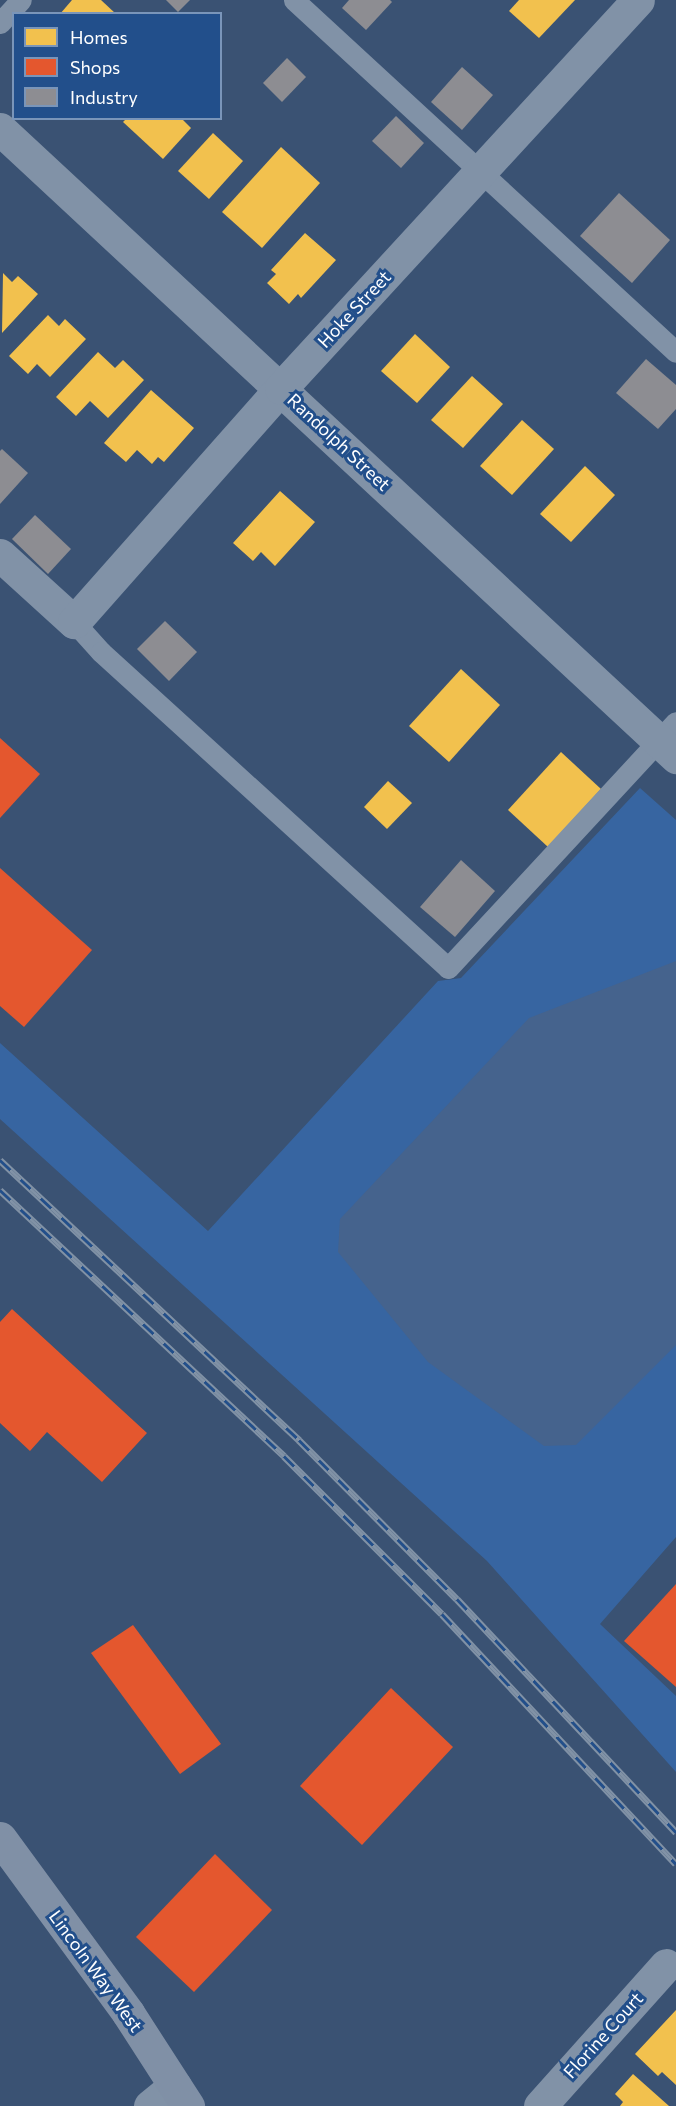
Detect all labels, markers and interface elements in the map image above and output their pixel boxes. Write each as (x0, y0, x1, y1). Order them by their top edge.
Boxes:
legend (12, 12, 222, 120)
text: Homes (70, 26, 128, 48)
text: Shops (70, 56, 120, 78)
text: Industry (70, 86, 138, 108)
street label: Hoke Street (313, 266, 395, 352)
street label: Randolph Street (283, 389, 395, 495)
street label: Lincoln Way West (45, 1906, 147, 2036)
street label: Florine Court (559, 1987, 647, 2083)

